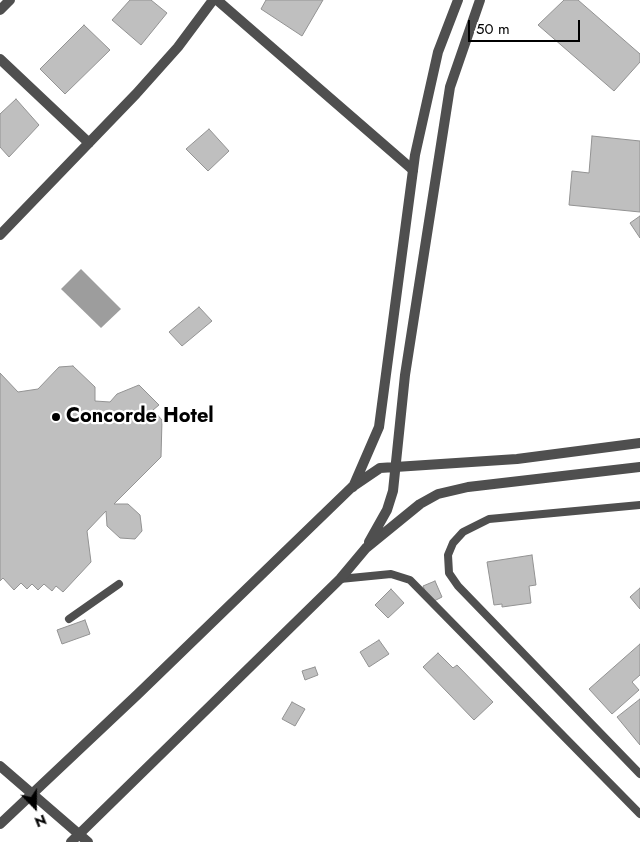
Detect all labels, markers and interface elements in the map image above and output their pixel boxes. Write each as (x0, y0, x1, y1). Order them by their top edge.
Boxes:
scale bar (470, 10, 582, 42)
text: 50 m (476, 18, 510, 40)
place label: Concorde Hotel (66, 405, 214, 429)
marker: Concorde Hotel (50, 411, 62, 423)
north arrow (10, 782, 60, 832)
text: N (32, 810, 50, 832)

